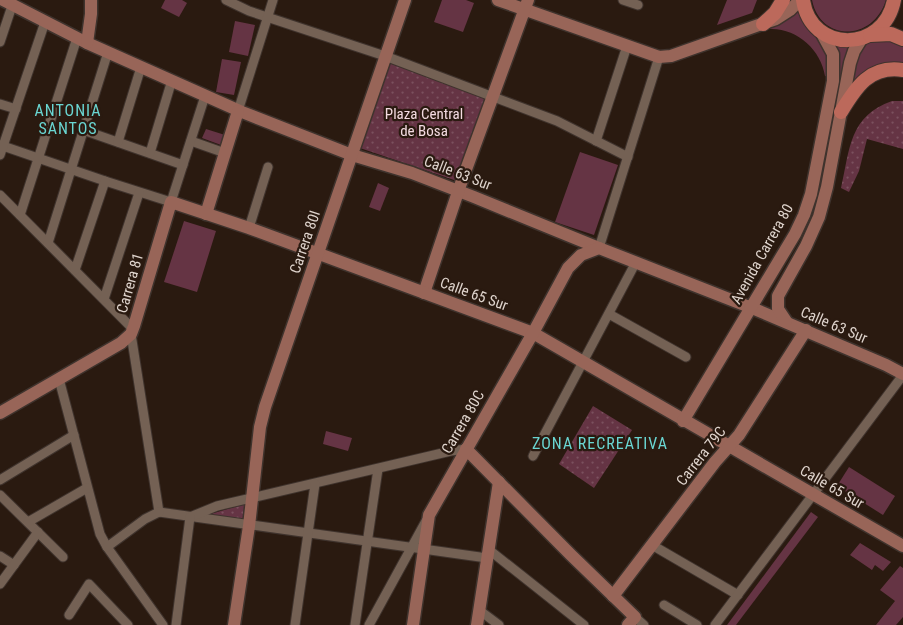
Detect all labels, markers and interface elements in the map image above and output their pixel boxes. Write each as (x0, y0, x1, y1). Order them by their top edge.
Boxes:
district label: ANTONIA SANTOS (35, 101, 101, 138)
park label: Plaza Central de Bosa (385, 105, 463, 140)
street label: Calle 63 Sur (422, 152, 495, 194)
street label: Avenida Carrera 80 (727, 201, 797, 307)
street label: Carrera 80I (286, 208, 324, 276)
street label: Carrera 81 (113, 251, 147, 315)
street label: Calle 65 Sur (438, 273, 511, 315)
street label: Calle 63 Sur (798, 303, 871, 347)
street label: Carrera 80C (438, 387, 488, 457)
street label: Carrera 79C (672, 423, 730, 489)
district label: ZONA RECREATIVA (532, 434, 668, 453)
street label: Calle 65 Sur (797, 461, 868, 513)

